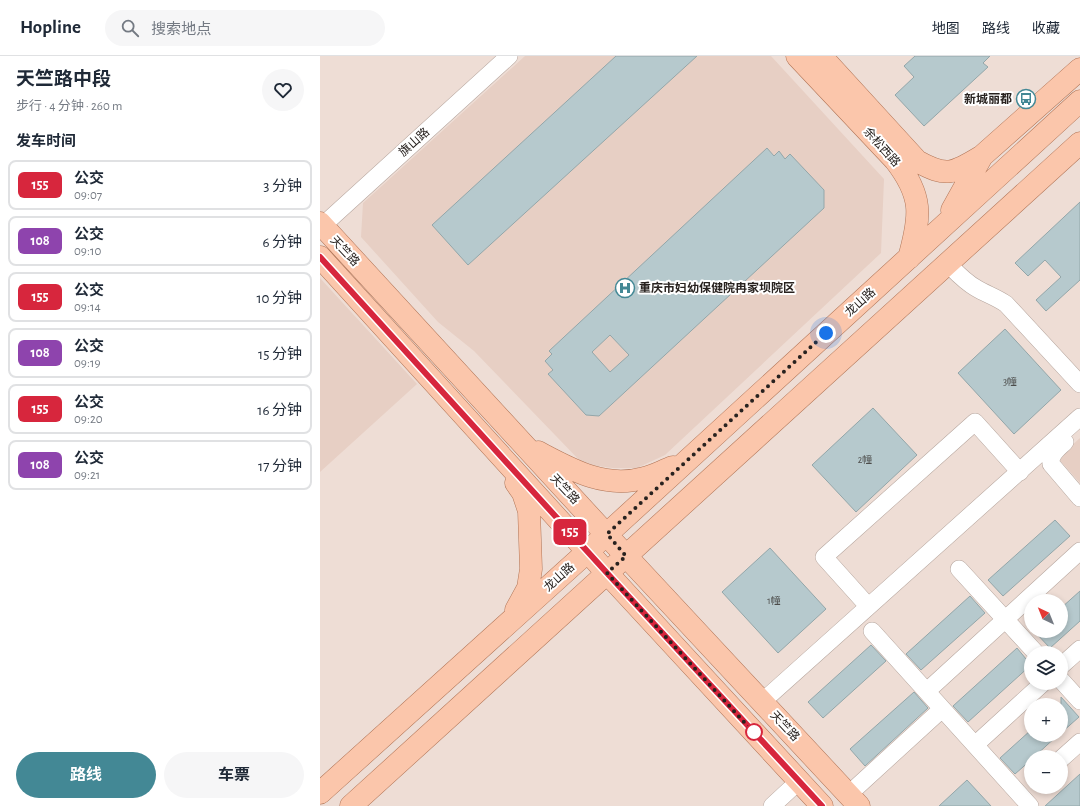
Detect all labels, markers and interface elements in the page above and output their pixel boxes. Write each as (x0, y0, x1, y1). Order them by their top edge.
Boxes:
search box (105, 10, 385, 46)
icon: search (119, 17, 141, 39)
text: Hopline (20, 18, 81, 37)
text: 搜索地点 (151, 22, 211, 37)
text: 地图 (932, 22, 960, 36)
text: 路线 (982, 22, 1010, 36)
text: 收藏 (1032, 22, 1060, 36)
button: heart (262, 69, 304, 111)
text: 天竺路中段 (16, 70, 111, 89)
bus stop icon: 新城丽都 (1015, 88, 1037, 110)
place label: 新城丽都 (964, 92, 1012, 105)
text: 步行 · 4 分钟 · 260 m (16, 100, 122, 113)
street label: 余松西路 (861, 124, 903, 169)
street label: 旗山路 (396, 125, 431, 159)
text: 发车时间 (16, 134, 76, 149)
text: 公交 (74, 171, 104, 186)
text: 155 (31, 178, 49, 192)
text: 3 分钟 (263, 179, 302, 194)
text: 09:07 (74, 189, 102, 202)
text: 公交 (74, 227, 104, 242)
street label: 天竺路 (328, 233, 362, 268)
text: 108 (30, 234, 50, 248)
text: 6 分钟 (262, 235, 302, 250)
text: 09:10 (74, 245, 101, 258)
hospital icon: 重庆市妇幼保健院冉家坝院区 (614, 277, 636, 299)
place label: 重庆市妇幼保健院冉家坝院区 (639, 281, 795, 294)
text: 公交 (74, 283, 104, 298)
street label: 龙山路 (842, 285, 877, 319)
text: 155 (31, 290, 49, 304)
text: 10 分钟 (256, 291, 302, 306)
text: 09:14 (74, 301, 101, 314)
your location (816, 323, 836, 343)
text: 公交 (74, 339, 104, 354)
text: 108 (30, 346, 50, 360)
text: 15 分钟 (258, 347, 302, 362)
text: 09:19 (74, 357, 101, 370)
house number: 3幢 (1003, 376, 1017, 387)
text: 公交 (74, 395, 104, 410)
text: 155 (31, 402, 49, 416)
text: 16 分钟 (257, 403, 302, 418)
text: 09:20 (74, 413, 103, 426)
text: 公交 (74, 451, 104, 466)
house number: 2幢 (858, 454, 872, 465)
text: 108 (30, 458, 50, 472)
text: 17 分钟 (258, 459, 302, 474)
text: 09:21 (74, 469, 100, 482)
street label: 天竺路 (548, 471, 582, 506)
line badge: 155 (547, 519, 593, 545)
text: 155 (561, 525, 579, 539)
street label: 龙山路 (541, 560, 576, 594)
north arrow (1024, 594, 1068, 638)
map controls (1024, 594, 1068, 794)
house number: 1幢 (767, 595, 781, 606)
button: layers (1024, 646, 1068, 690)
button: + (1024, 698, 1068, 742)
street label: 天竺路 (768, 708, 802, 743)
unlabelled marker (745, 723, 763, 741)
button: − (1024, 750, 1068, 794)
button: 路线 (16, 752, 156, 798)
button: 车票 (164, 752, 304, 798)

